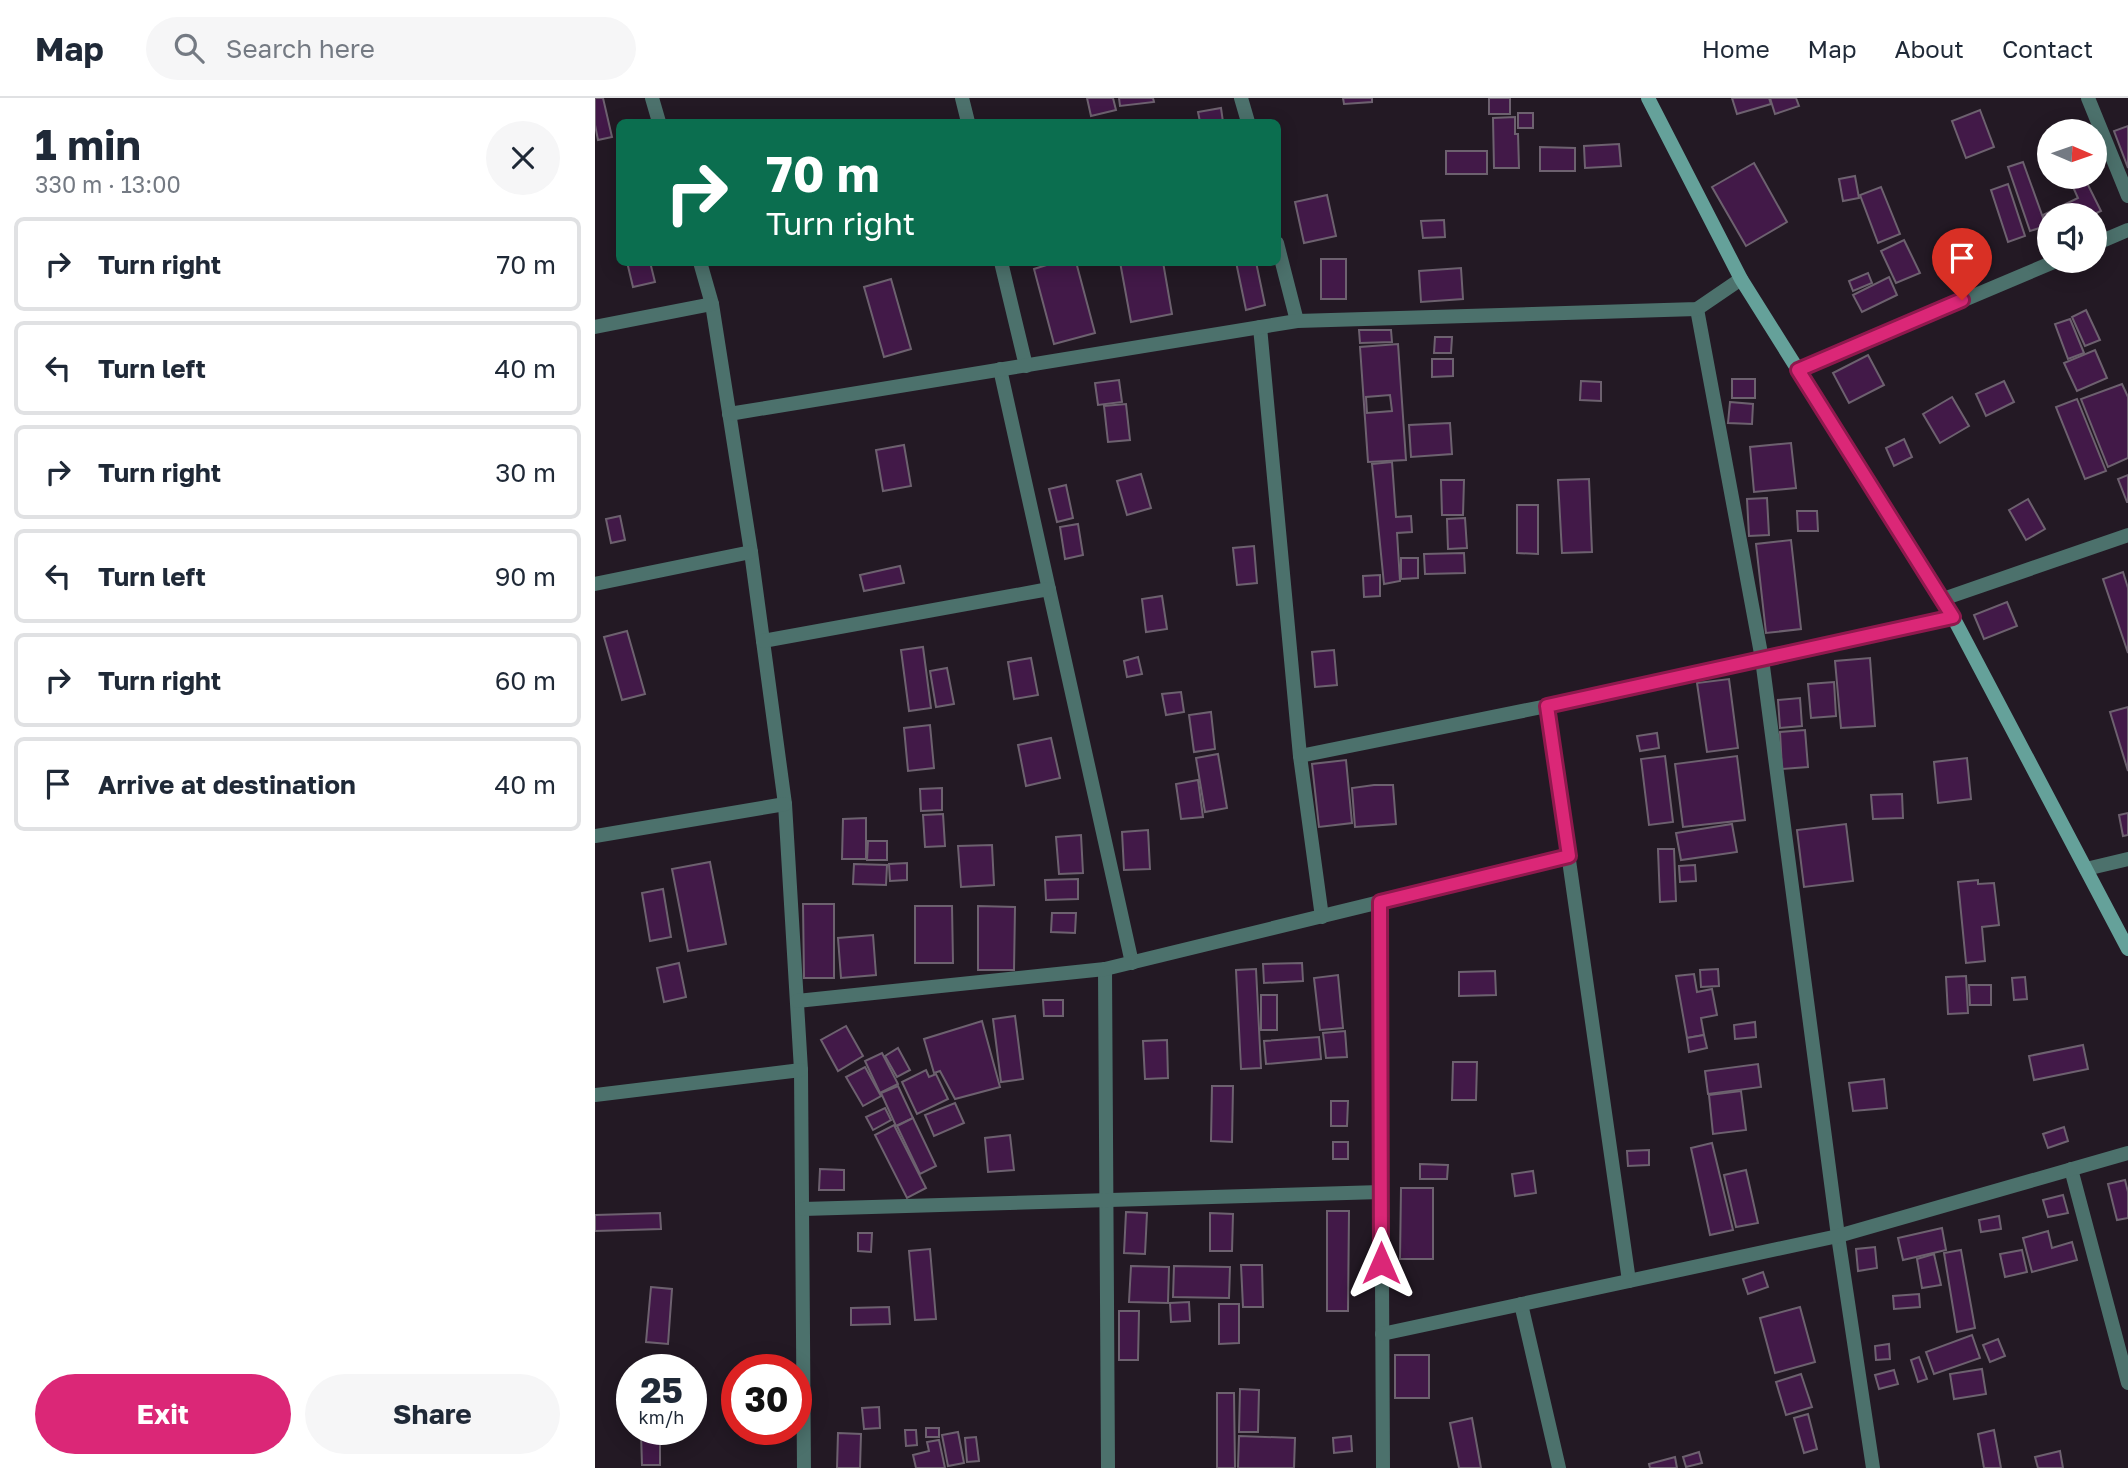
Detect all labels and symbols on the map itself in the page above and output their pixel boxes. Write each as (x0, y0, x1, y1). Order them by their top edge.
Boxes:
north arrow (2037, 119, 2107, 189)
pin (1932, 228, 1992, 300)
position arrow (1344, 1226, 1418, 1300)
speed limit sign: 30 (721, 1354, 812, 1445)

